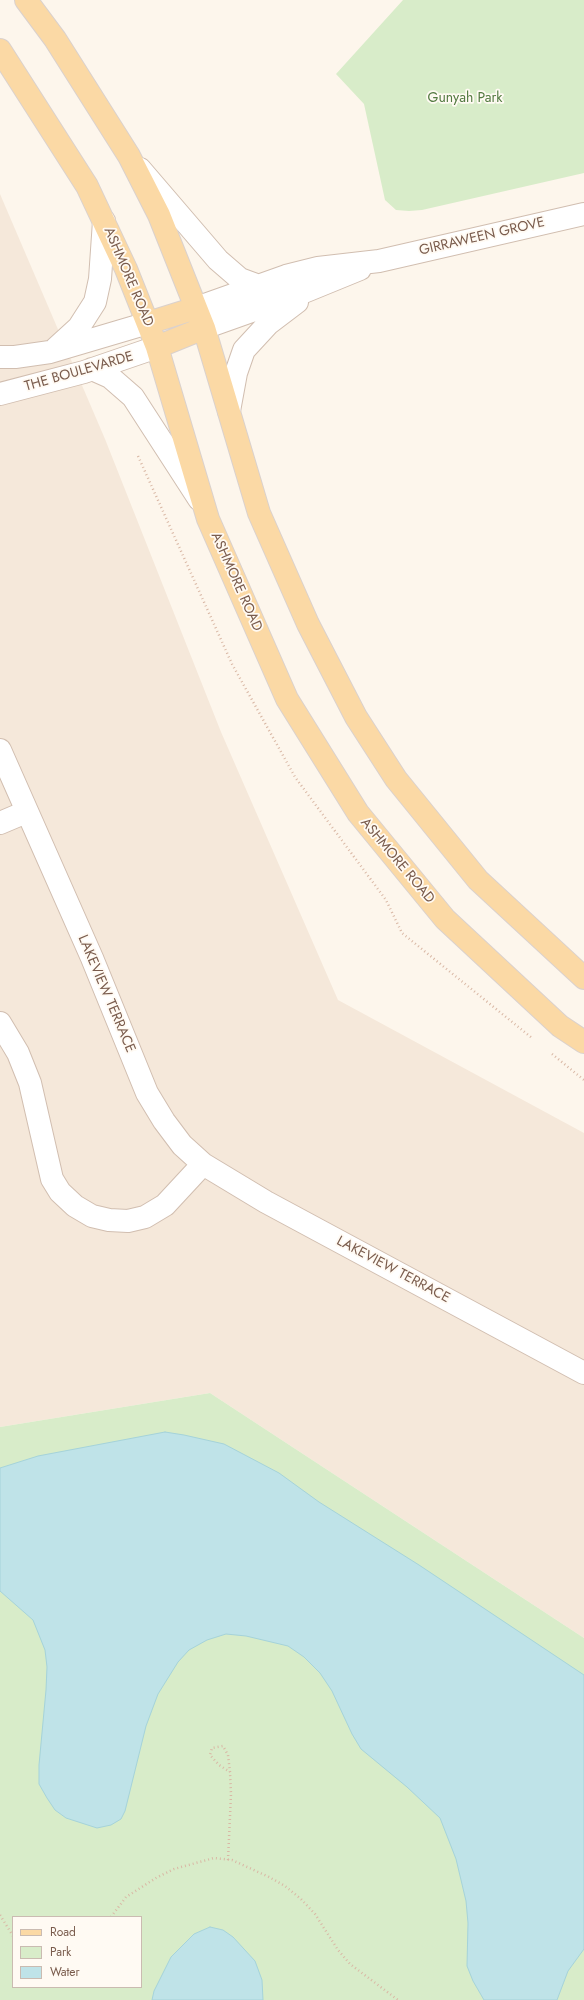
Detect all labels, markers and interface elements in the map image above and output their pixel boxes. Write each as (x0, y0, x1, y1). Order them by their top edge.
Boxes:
park label: Gunyah Park (428, 91, 502, 107)
street label: GIRRAWEEN GROVE (418, 214, 546, 260)
street label: ASHMORE ROAD (100, 225, 156, 329)
street label: THE BOULEVARDE (23, 348, 135, 396)
street label: ASHMORE ROAD (207, 530, 265, 634)
street label: ASHMORE ROAD (356, 815, 438, 907)
street label: LAKEVIEW TERRACE (74, 933, 138, 1055)
street label: LAKEVIEW TERRACE (333, 1233, 453, 1307)
legend (12, 1916, 142, 1988)
text: Road (50, 1923, 76, 1941)
text: Park (50, 1943, 71, 1961)
text: Water (50, 1963, 80, 1981)

